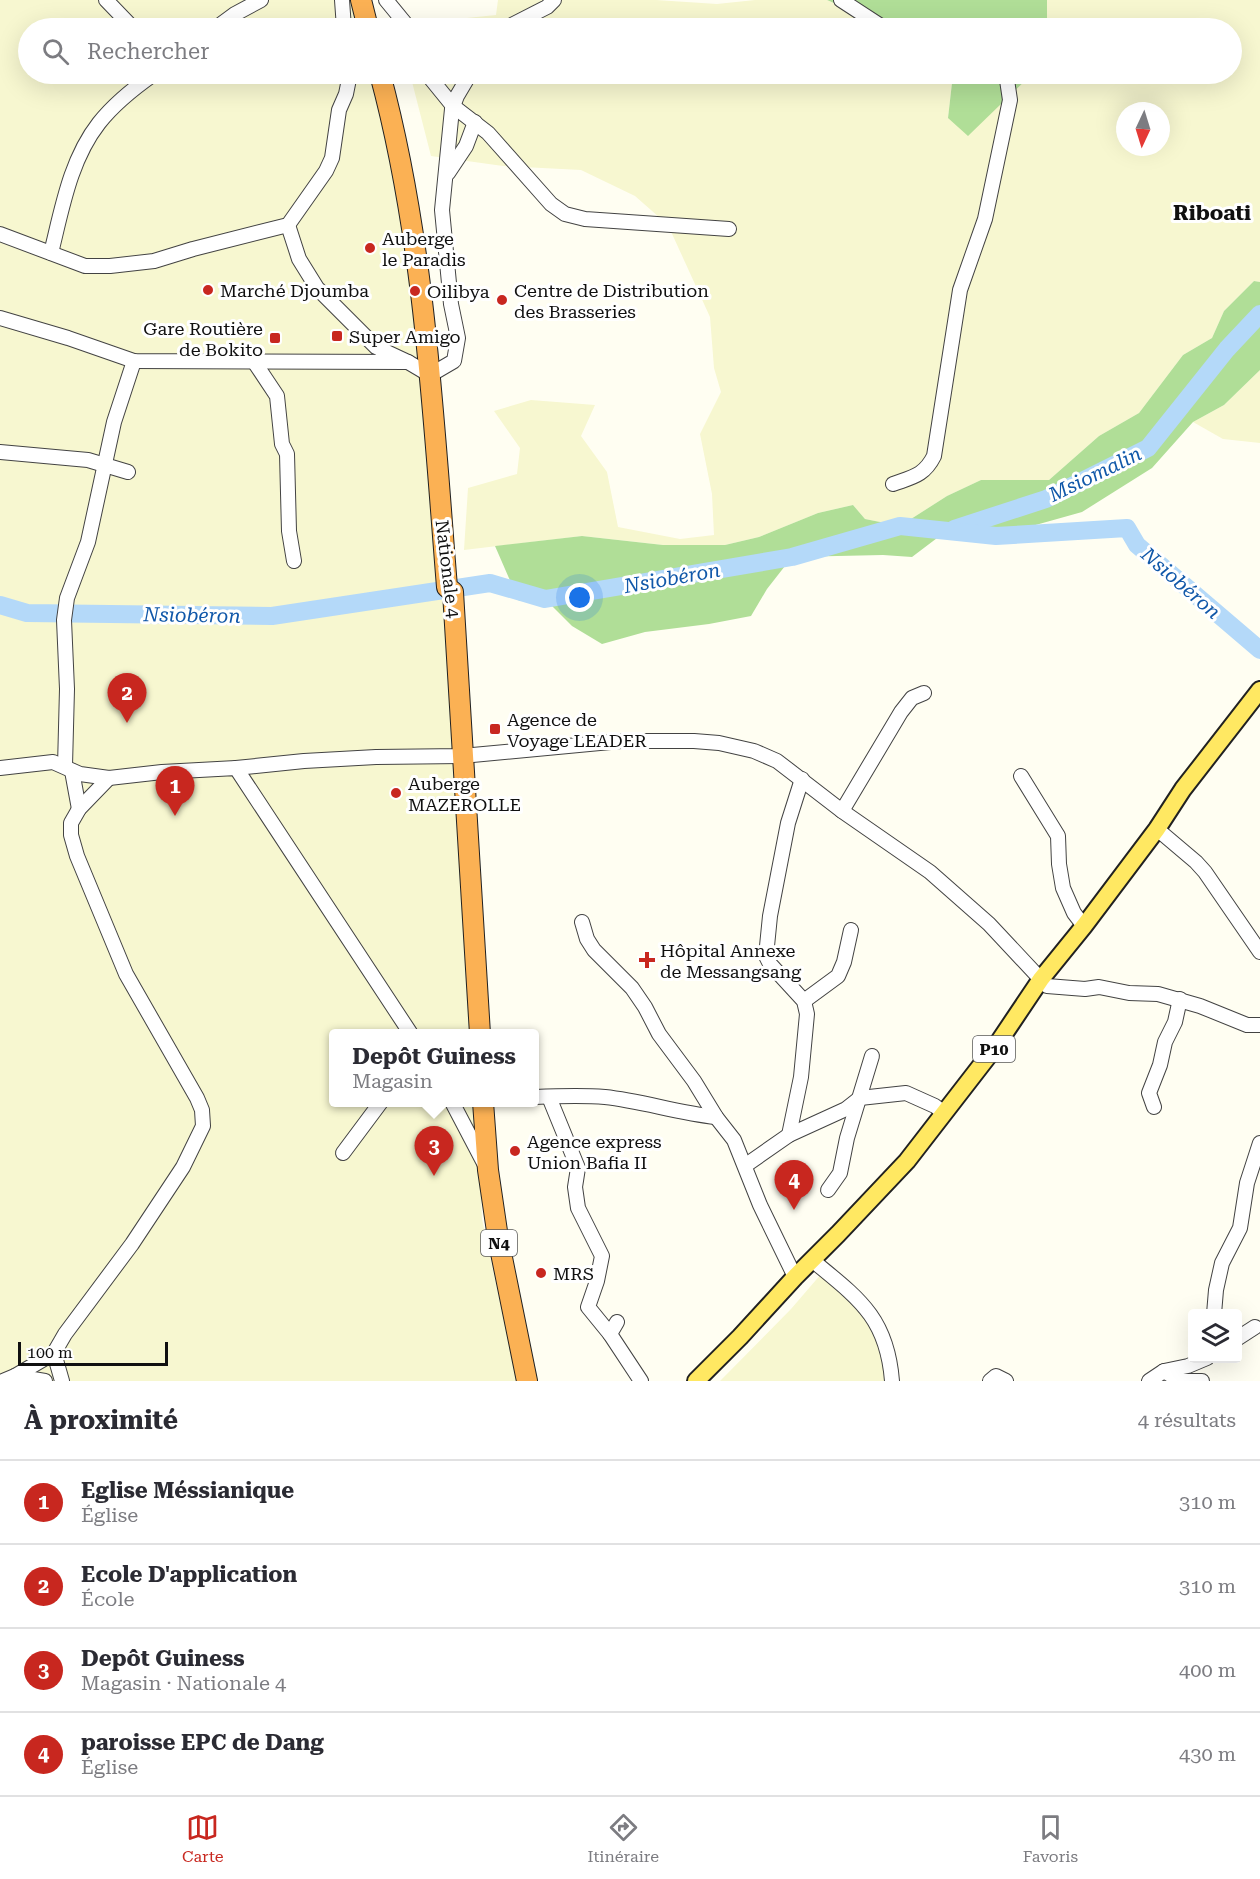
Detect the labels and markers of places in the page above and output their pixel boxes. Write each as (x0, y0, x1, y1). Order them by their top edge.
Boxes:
place label: Auberge le Paradis (382, 228, 466, 270)
marker: Auberge le Paradis (363, 241, 377, 255)
place label: Marché Djoumba (220, 280, 369, 301)
place label: Centre de Distribution des Brasseries (514, 280, 709, 322)
place label: Oilibya (427, 281, 490, 302)
marker: Marché Djoumba (201, 283, 215, 297)
marker: Oilibya (408, 284, 422, 298)
marker: Centre de Distribution des Brasseries (495, 293, 509, 307)
place label: Gare Routière de Bokito (143, 318, 263, 360)
place label: Super Amigo (349, 326, 461, 347)
marker: Super Amigo (330, 329, 344, 343)
marker: Gare Routière de Bokito (268, 331, 282, 345)
pin: 2 (108, 674, 146, 723)
place label: Agence de Voyage LEADER (507, 709, 647, 751)
marker: Agence de Voyage LEADER (488, 722, 502, 736)
pin: 1 (156, 766, 195, 816)
place label: Auberge MAZEROLLE (408, 773, 521, 815)
marker: Auberge MAZEROLLE (389, 786, 403, 800)
place label: Hôpital Annexe de Messangsang (660, 940, 802, 982)
marker: Hôpital Annexe de Messangsang (638, 951, 656, 969)
pin: 3 (414, 1126, 454, 1176)
place label: Agence express Union Bafia II (527, 1131, 661, 1173)
marker: Agence express Union Bafia II (508, 1144, 522, 1158)
pin: 4 (774, 1160, 814, 1210)
place label: MRS (553, 1263, 594, 1284)
marker: MRS (534, 1266, 548, 1280)

